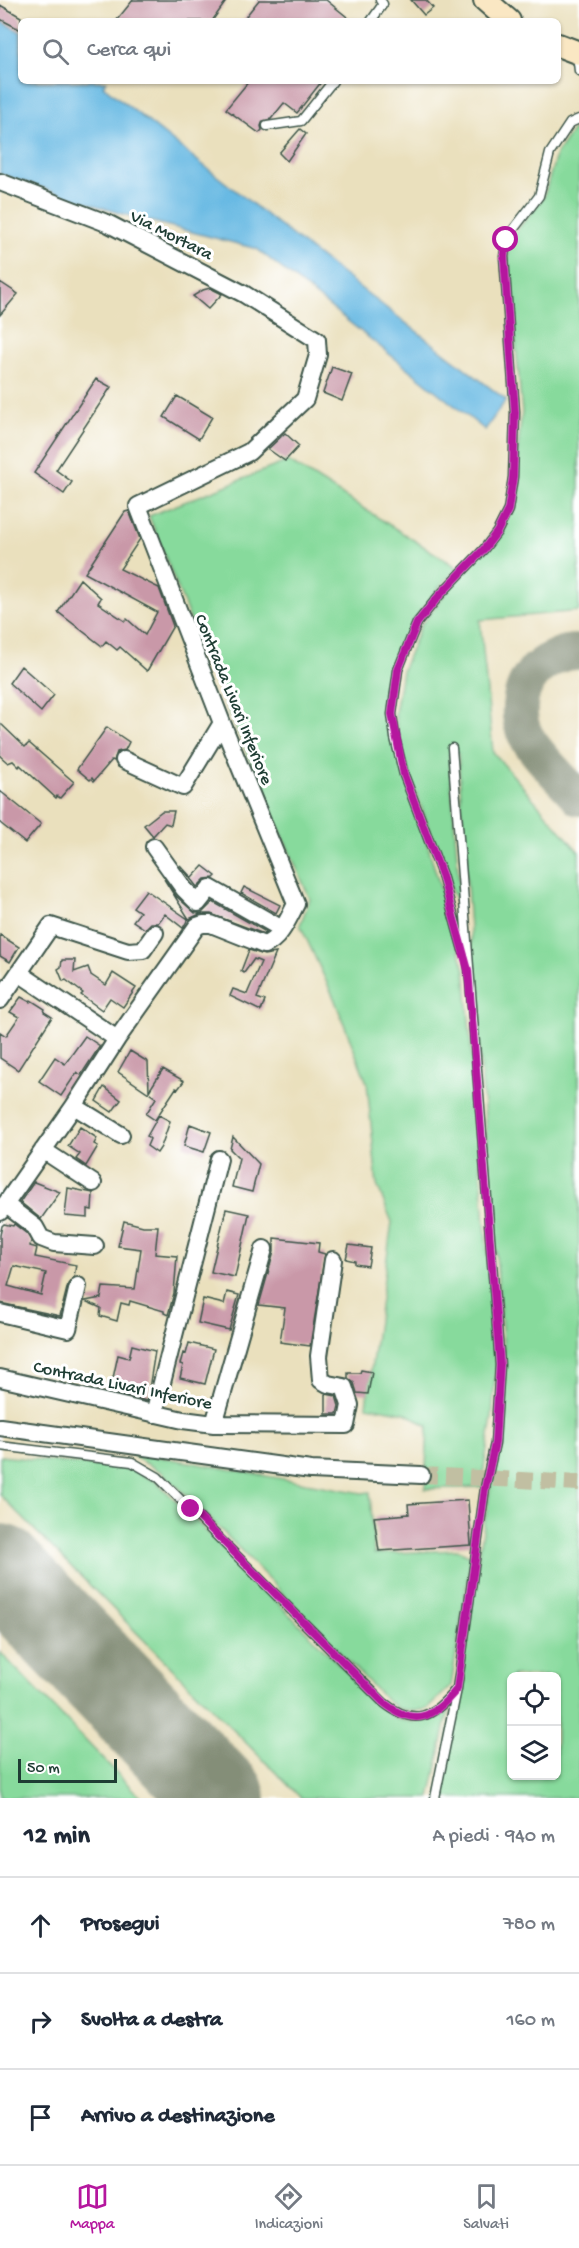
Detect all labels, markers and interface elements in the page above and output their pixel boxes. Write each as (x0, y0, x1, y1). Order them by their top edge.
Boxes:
search box (18, 18, 561, 84)
icon: search (39, 35, 72, 68)
text: Cerca qui (87, 38, 171, 64)
street label: Via Mortara (125, 206, 217, 266)
route start (492, 226, 518, 252)
street label: Contrada Livari Inferiore (189, 612, 277, 789)
street label: Contrada Livari Inferiore (31, 1357, 214, 1416)
route end (177, 1495, 203, 1521)
map controls (507, 1672, 561, 1780)
button: locate (507, 1672, 561, 1726)
button: layers (507, 1726, 561, 1780)
scale bar (18, 1756, 117, 1784)
text: 50 m (27, 1760, 60, 1779)
text: 12 min (24, 1822, 90, 1853)
text: A piedi · 940 m (432, 1826, 555, 1849)
icon: ahead (24, 1909, 57, 1942)
text: Prosegui (81, 1912, 159, 1938)
text: 780 m (503, 1914, 555, 1937)
icon: right (24, 2005, 57, 2038)
text: Svolta a destra (81, 2008, 222, 2034)
text: 160 m (506, 2010, 555, 2033)
icon: arrive (24, 2101, 57, 2134)
text: Arrivo a destinazione (81, 2104, 275, 2130)
tab: Mappa (70, 2180, 115, 2235)
tab: Indicazioni (255, 2180, 323, 2235)
tab: Salvati (463, 2180, 509, 2235)

